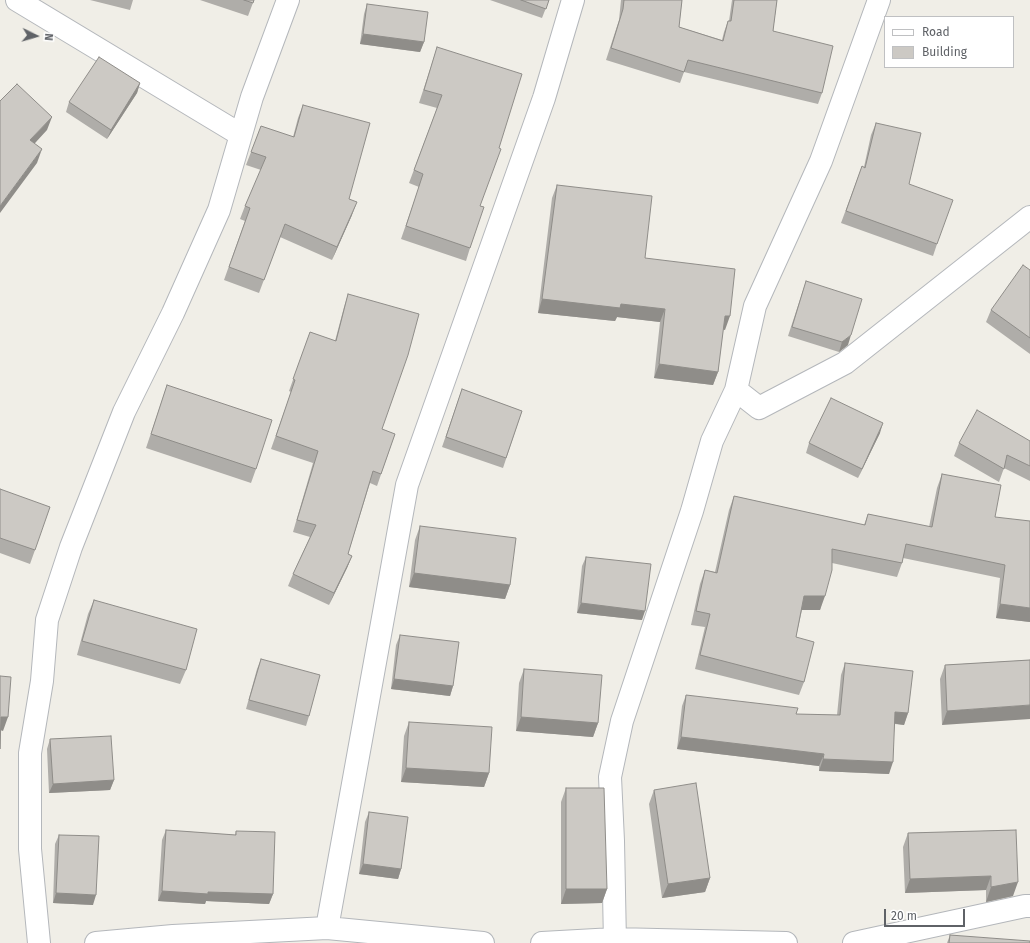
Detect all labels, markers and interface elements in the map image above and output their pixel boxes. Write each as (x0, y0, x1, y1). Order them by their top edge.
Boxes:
north arrow (16, 16, 56, 56)
legend (884, 16, 1014, 68)
text: Road (922, 25, 950, 39)
text: N (42, 33, 55, 41)
text: Building (922, 45, 967, 59)
scale bar (886, 901, 967, 927)
text: 20 m (891, 909, 917, 923)

